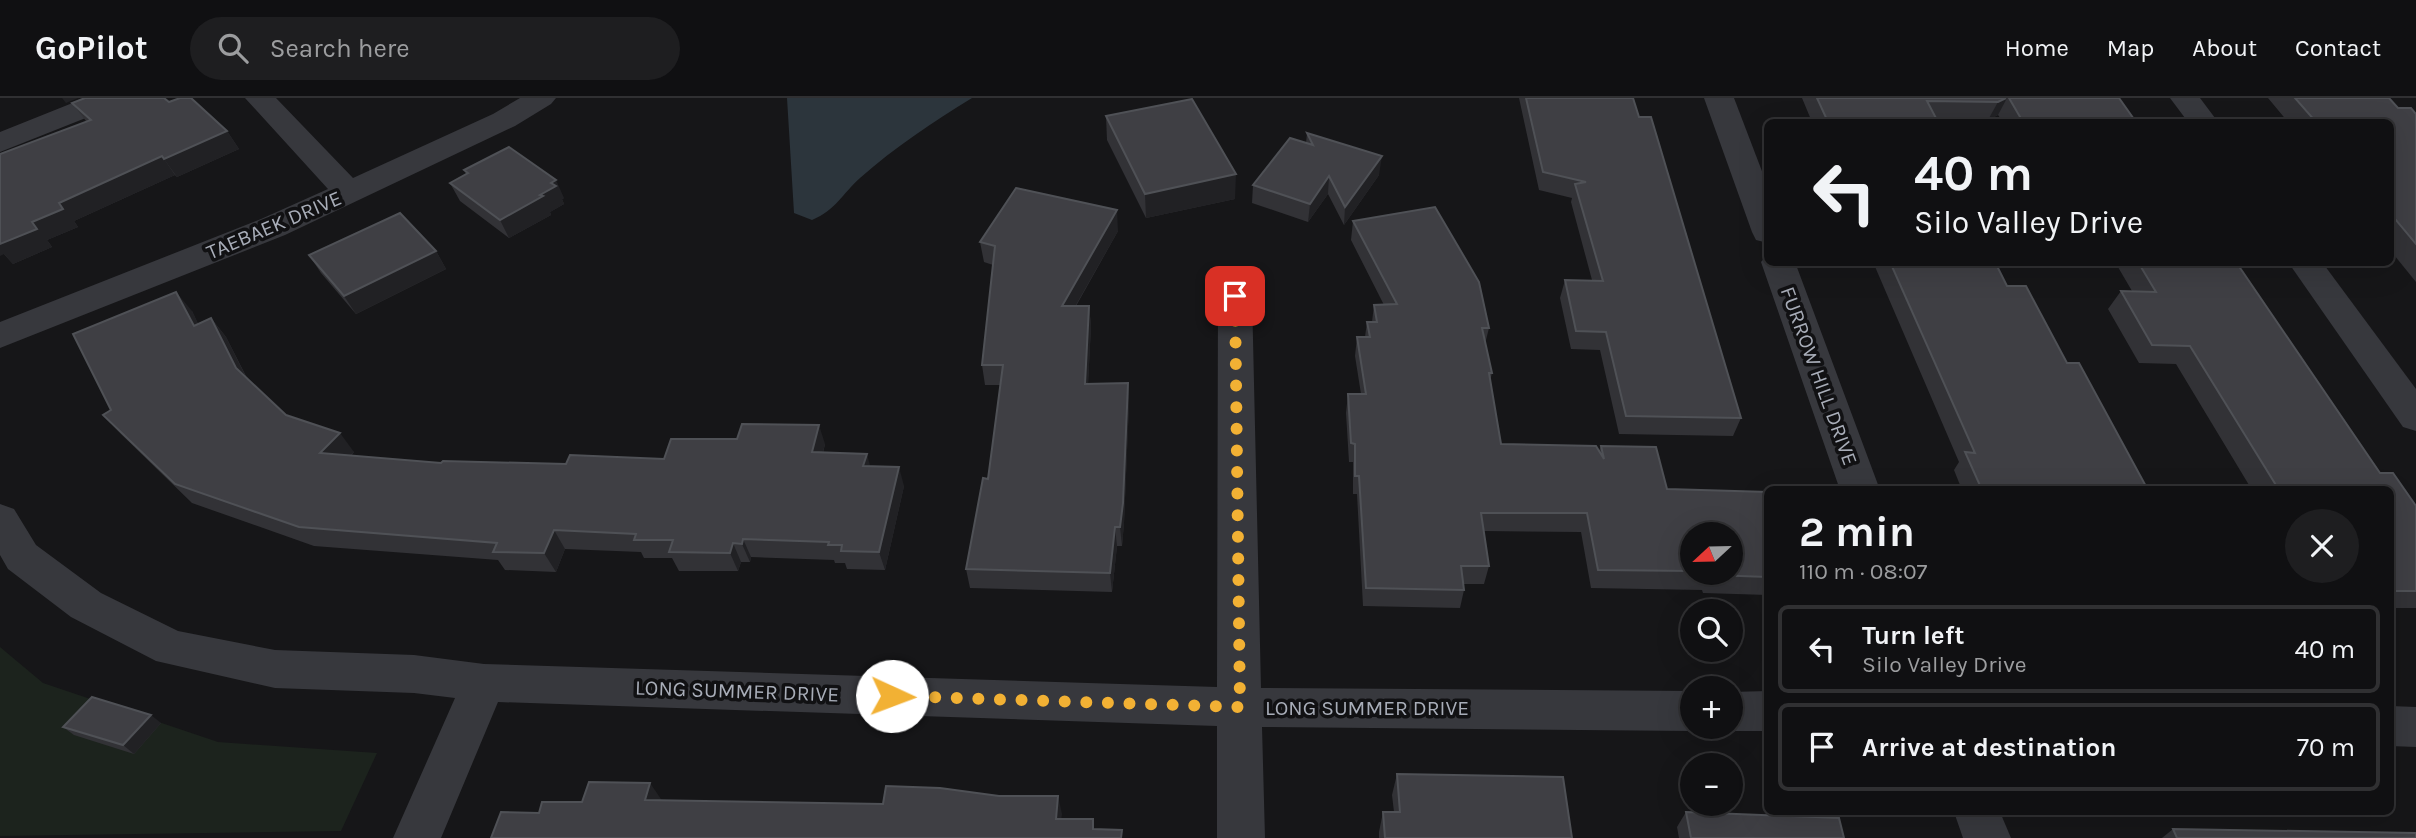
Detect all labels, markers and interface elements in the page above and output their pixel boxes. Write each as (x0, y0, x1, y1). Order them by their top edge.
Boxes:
search box (190, 17, 680, 80)
text: GoPilot (35, 29, 148, 67)
icon: search (214, 29, 252, 67)
text: Search here (270, 33, 410, 64)
text: Home (2005, 34, 2069, 62)
text: Map (2107, 34, 2154, 62)
text: About (2192, 34, 2257, 62)
text: Contact (2295, 34, 2381, 62)
text: 40 m (1914, 145, 2033, 202)
icon: left (1799, 147, 1890, 238)
street label: TAEBAEK DRIVE (203, 186, 345, 264)
text: Silo Valley Drive (1914, 204, 2143, 241)
pin (1205, 266, 1265, 326)
icon: arrive (1216, 277, 1254, 315)
street label: FURROW HILL DRIVE (1775, 283, 1863, 469)
text: 2 min (1799, 507, 1915, 557)
button: close (2285, 509, 2359, 583)
north arrow (1680, 522, 1743, 584)
map controls (1680, 522, 1743, 816)
text: 110 m · 08:07 (1799, 558, 1927, 585)
button: search (1680, 599, 1743, 662)
text: Turn left (1862, 620, 1964, 651)
icon: left (1803, 630, 1841, 668)
text: 40 m (2295, 634, 2355, 665)
text: Silo Valley Drive (1862, 651, 2027, 678)
position arrow (855, 659, 929, 733)
street label: LONG SUMMER DRIVE (635, 675, 839, 707)
button: + (1680, 676, 1743, 739)
street label: LONG SUMMER DRIVE (1265, 696, 1469, 720)
icon: arrive (1803, 728, 1841, 766)
text: Arrive at destination (1862, 732, 2116, 763)
text: 70 m (2297, 732, 2355, 763)
button: − (1680, 753, 1743, 816)

